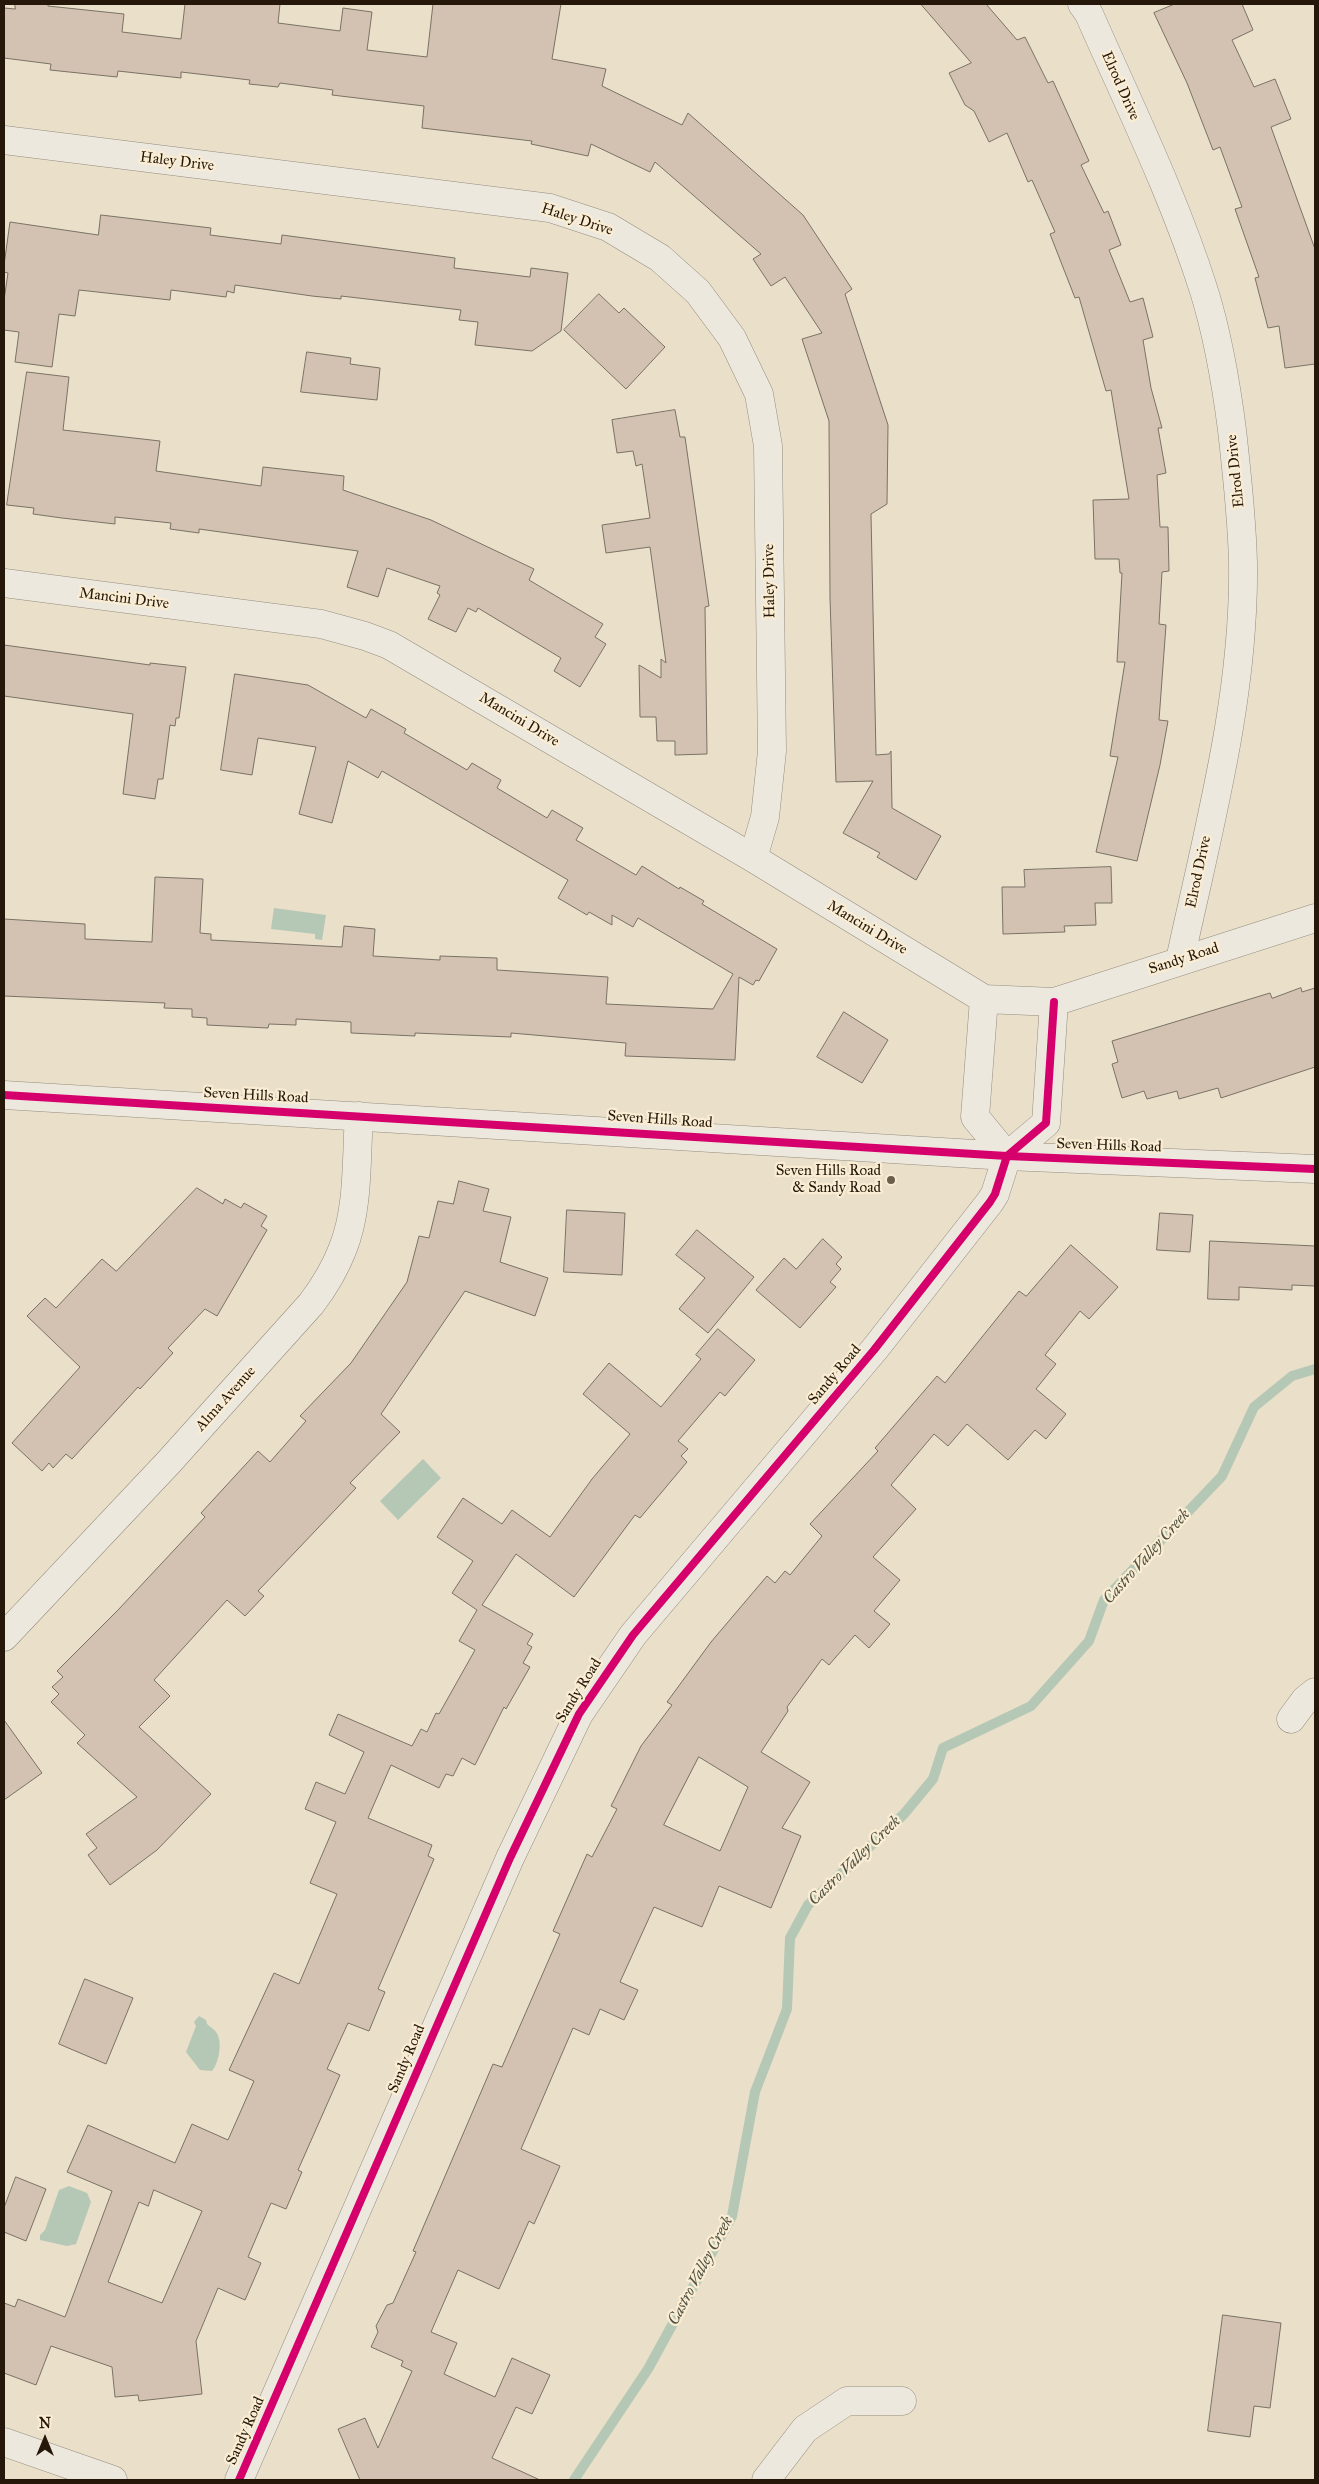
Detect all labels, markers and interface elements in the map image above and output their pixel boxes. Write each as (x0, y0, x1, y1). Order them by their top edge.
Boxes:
street label: Elrod Drive (1097, 49, 1143, 123)
street label: Haley Drive (139, 149, 215, 175)
street label: Haley Drive (539, 200, 615, 240)
street label: Elrod Drive (1223, 434, 1249, 508)
street label: Haley Drive (760, 544, 780, 618)
street label: Mancini Drive (78, 585, 170, 613)
street label: Mancini Drive (476, 689, 562, 751)
street label: Elrod Drive (1183, 834, 1215, 910)
street label: Mancini Drive (824, 897, 910, 959)
street label: Sandy Road (1147, 939, 1221, 979)
street label: Seven Hills Road (203, 1084, 309, 1108)
street label: Seven Hills Road (607, 1107, 713, 1133)
street label: Seven Hills Road (1056, 1135, 1162, 1157)
place label: Seven Hills Road & Sandy Road (776, 1162, 881, 1197)
marker: Seven Hills Road & Sandy Road (885, 1174, 897, 1186)
street label: Sandy Road (805, 1341, 865, 1409)
street label: Alma Avenue (192, 1363, 260, 1435)
water label: Castro Valley Creek (1100, 1506, 1194, 1608)
street label: Sandy Road (552, 1655, 606, 1727)
water label: Castro Valley Creek (805, 1812, 905, 1910)
street label: Sandy Road (385, 2022, 429, 2096)
water label: Castro Valley Creek (664, 2213, 738, 2329)
street label: Sandy Road (223, 2394, 269, 2468)
north arrow (20, 2414, 70, 2464)
text: N (39, 2415, 51, 2432)

